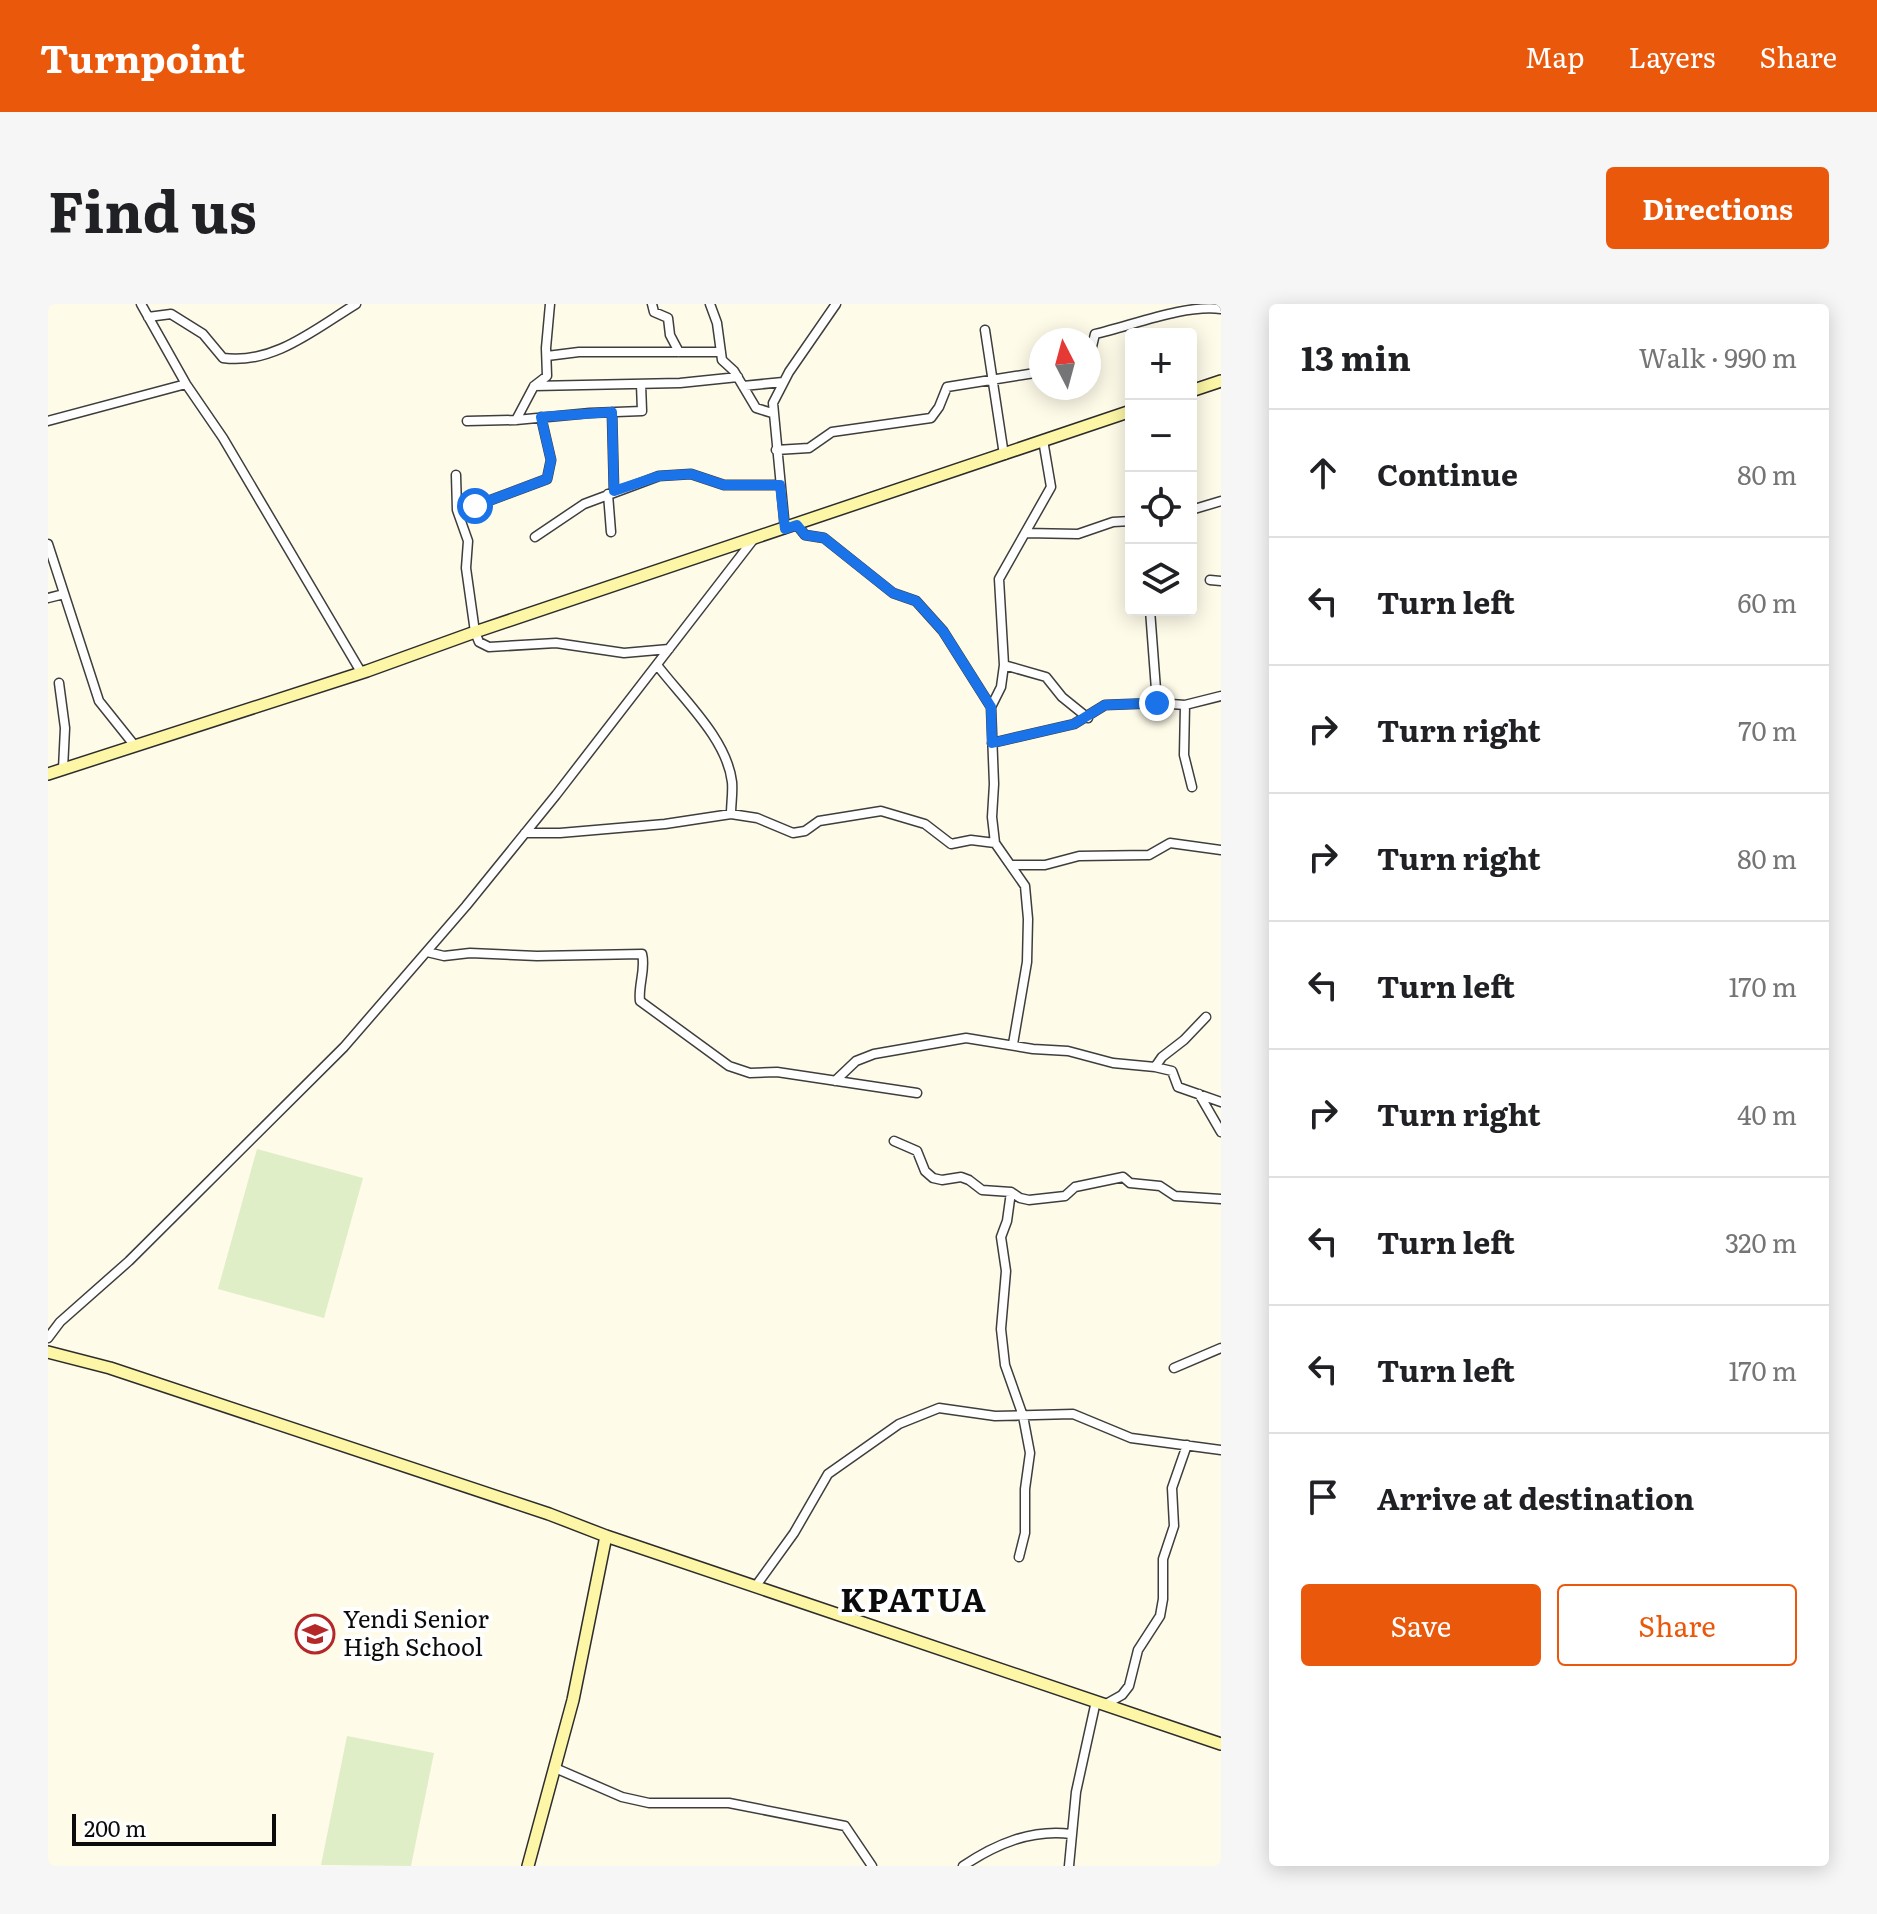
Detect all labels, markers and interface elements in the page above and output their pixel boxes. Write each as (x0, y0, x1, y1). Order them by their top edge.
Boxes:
text: Turnpoint (40, 28, 245, 85)
text: Map (1525, 35, 1584, 77)
text: Layers (1628, 35, 1715, 77)
text: Share (1759, 35, 1837, 77)
text: Find us (48, 167, 257, 250)
button: Directions (1606, 167, 1829, 249)
north arrow (1029, 328, 1101, 400)
map controls (1125, 328, 1197, 616)
button: + (1125, 328, 1197, 400)
text: 13 min (1301, 331, 1411, 381)
text: Walk · 990 m (1639, 337, 1797, 376)
button: − (1125, 400, 1197, 472)
icon: ahead (1301, 451, 1345, 495)
text: Continue (1377, 451, 1518, 495)
text: 80 m (1737, 454, 1797, 493)
button: locate (1125, 472, 1197, 544)
route start (457, 488, 493, 524)
button: layers (1125, 544, 1197, 616)
icon: left (1301, 579, 1345, 623)
text: Turn left (1377, 579, 1515, 623)
text: 60 m (1738, 582, 1797, 621)
route end (1139, 685, 1175, 721)
icon: right (1301, 707, 1345, 751)
text: Turn right (1377, 707, 1541, 751)
text: 70 m (1738, 710, 1797, 749)
icon: right (1301, 835, 1345, 879)
text: Turn right (1377, 835, 1541, 879)
text: 80 m (1737, 838, 1797, 877)
icon: left (1301, 963, 1345, 1007)
text: Turn left (1377, 963, 1515, 1007)
text: 170 m (1729, 966, 1797, 1005)
icon: right (1301, 1091, 1345, 1135)
text: Turn right (1377, 1091, 1541, 1135)
text: 40 m (1737, 1094, 1797, 1133)
icon: left (1301, 1219, 1345, 1263)
text: Turn left (1377, 1219, 1515, 1263)
text: 320 m (1725, 1222, 1797, 1261)
icon: left (1301, 1347, 1345, 1391)
text: Turn left (1377, 1347, 1515, 1391)
text: 170 m (1729, 1350, 1797, 1389)
icon: arrive (1301, 1475, 1345, 1519)
text: Arrive at destination (1377, 1475, 1694, 1519)
district label: KPATUA (840, 1574, 988, 1622)
button: Save (1301, 1584, 1541, 1666)
button: Share (1557, 1584, 1797, 1666)
place label: Yendi Senior High School (343, 1600, 490, 1663)
school or university icon: Yendi Senior High School (294, 1613, 336, 1655)
scale bar (72, 1810, 276, 1846)
text: 200 m (84, 1811, 146, 1844)

